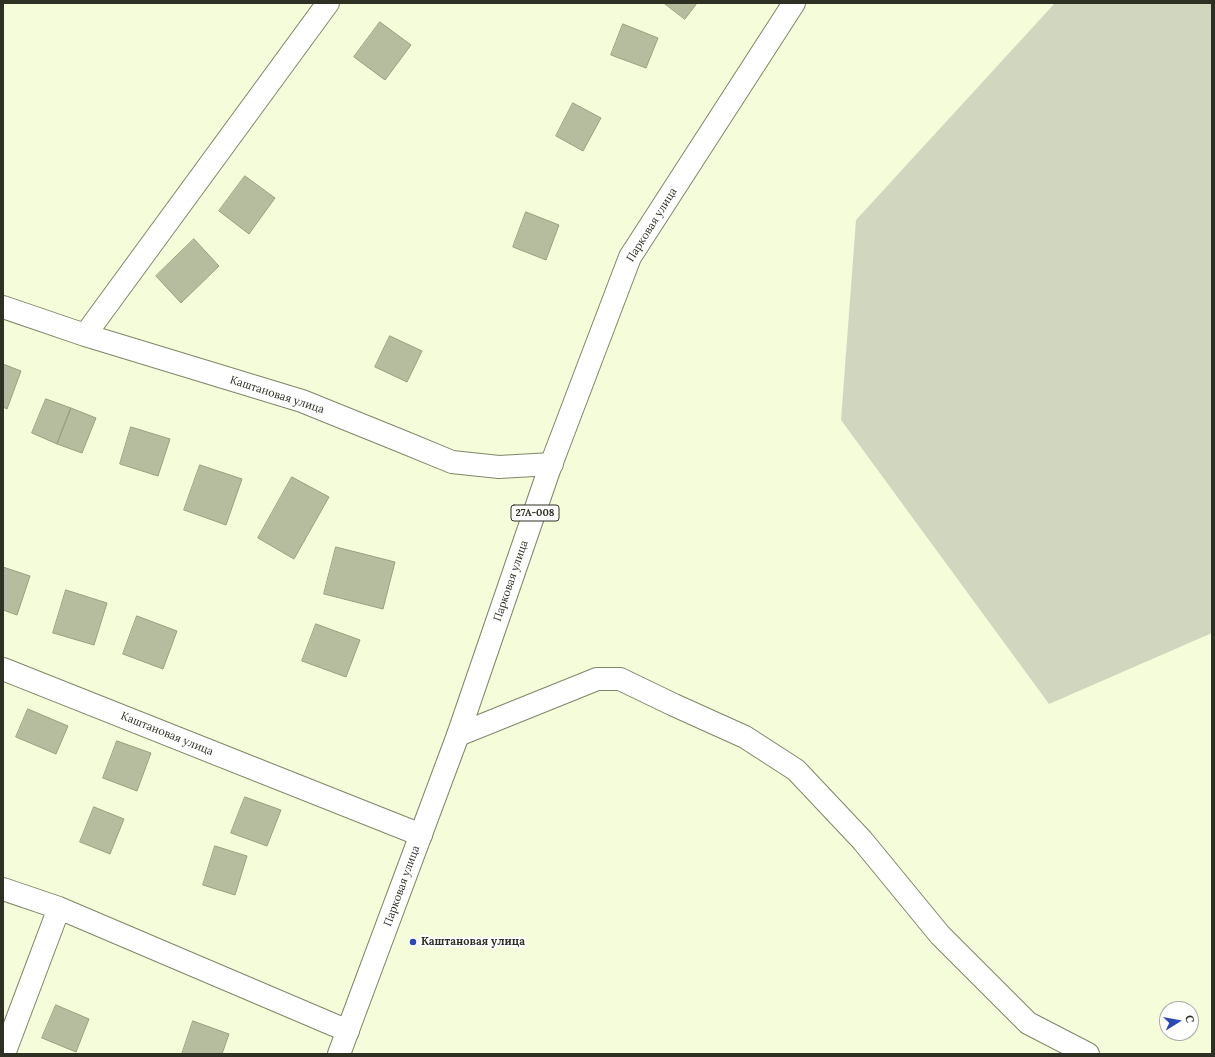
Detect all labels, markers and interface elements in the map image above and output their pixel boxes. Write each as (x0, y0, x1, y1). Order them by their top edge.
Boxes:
street label: Парковая улица (624, 186, 680, 264)
street label: Каштановая улица (228, 373, 326, 417)
road number: 27А-008 (511, 505, 559, 521)
street label: Парковая улица (491, 539, 531, 623)
street label: Каштановая улица (119, 709, 215, 759)
street label: Парковая улица (381, 844, 423, 928)
place label: Каштановая улица (421, 935, 525, 949)
marker: Каштановая улица (408, 937, 418, 947)
north arrow (1159, 1001, 1199, 1041)
text: С (1182, 1014, 1197, 1024)

